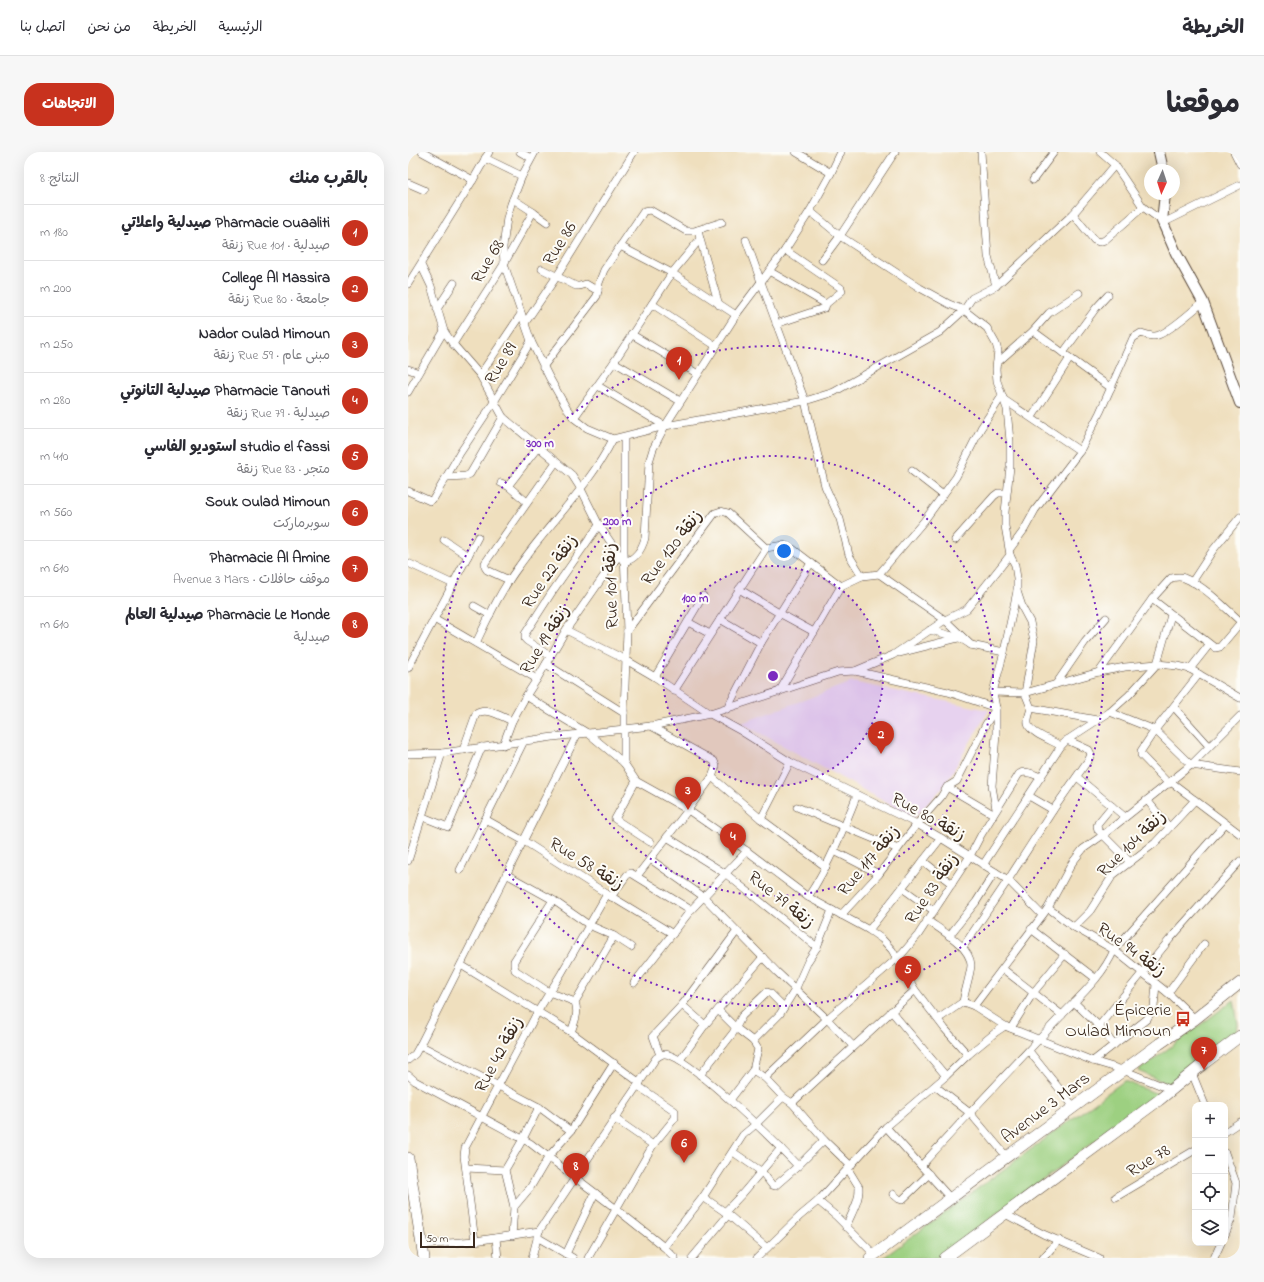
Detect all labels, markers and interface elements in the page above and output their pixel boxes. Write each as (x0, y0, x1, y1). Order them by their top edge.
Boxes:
text: الخريطة (1182, 15, 1244, 42)
text: اتصل بنا (20, 17, 65, 38)
text: من نحن (87, 17, 131, 38)
text: الخريطة (153, 17, 197, 38)
text: الرئيسية (219, 17, 263, 38)
button: الاتجاهات (24, 83, 114, 126)
text: موقعنا (1166, 85, 1240, 126)
north arrow (1144, 164, 1180, 200)
text: بالقرب منك (289, 166, 368, 191)
text: النتائج: 8 (40, 169, 79, 188)
text: Pharmacie Ouaaliti صيدلية واعلاتي (121, 212, 330, 234)
street label: Rue 86 (537, 217, 584, 271)
text: 180 m (40, 223, 68, 242)
text: 1 (353, 223, 357, 242)
street label: Rue 68 (465, 235, 512, 289)
text: صيدلية · Rue 101 زنقة (222, 236, 330, 255)
text: College Al Massira (222, 267, 330, 289)
text: 200 m (40, 279, 71, 298)
text: 2 (352, 279, 358, 298)
text: جامعة · Rue 80 زنقة (228, 290, 330, 309)
text: Nador Oulad Mimoun (199, 323, 330, 345)
text: 250 m (40, 335, 73, 354)
text: 3 (352, 335, 358, 354)
street label: Rue 89 (479, 338, 525, 390)
text: مبنى عام · Rue 59 زنقة (213, 346, 330, 365)
pin: 1 (666, 347, 692, 380)
text: Pharmacie Tanouti صيدلية التانوتي (120, 380, 330, 402)
text: 280 m (40, 391, 70, 410)
text: 4 (352, 391, 358, 410)
text: صيدلية · Rue 79 زنقة (227, 404, 330, 423)
text: 300 m (525, 435, 555, 453)
text: studio el fassi استوديو الفاسي (144, 436, 330, 458)
text: 410 m (40, 447, 68, 466)
text: 5 (351, 447, 359, 466)
text: متجر · Rue 83 زنقة (237, 460, 330, 479)
text: Souk Oulad Mimoun (205, 491, 330, 513)
text: 560 m (40, 503, 72, 522)
text: 6 (352, 503, 358, 522)
street label: Rue 120 زنقة (635, 505, 710, 592)
text: 200 m (602, 513, 632, 531)
text: سوبرماركت (273, 514, 330, 533)
street label: Rue 22 زنقة (516, 530, 585, 614)
your location (774, 541, 794, 561)
street label: Rue 101 زنقة (598, 543, 626, 629)
text: Pharmacie Al Amine (210, 547, 330, 569)
text: 610 m (40, 559, 69, 578)
text: 7 (352, 559, 358, 578)
text: موقف حافلات · Avenue 3 Mars (173, 570, 330, 589)
text: 100 m (682, 590, 709, 608)
street label: Rue 19 زنقة (514, 600, 577, 680)
text: Pharmacie Le Monde صيدلية العالم (125, 604, 330, 626)
text: 610 m (40, 615, 69, 634)
text: 8 (353, 615, 357, 634)
text: صيدلية (293, 628, 330, 647)
centre of rings (766, 669, 780, 683)
pin: 2 (868, 721, 894, 754)
pin: 3 (675, 777, 701, 810)
street label: Rue 80 زنقة (886, 787, 970, 849)
street label: Rue 104 زنقة (1092, 805, 1173, 884)
street label: Rue 117 زنقة (832, 820, 907, 902)
pin: 4 (720, 823, 746, 856)
street label: Rue 58 زنقة (544, 831, 628, 898)
street label: Rue 83 زنقة (899, 848, 966, 930)
street label: Rue 79 زنقة (742, 865, 820, 936)
street label: Rue 94 زنقة (1091, 917, 1171, 985)
pin: 5 (895, 956, 921, 989)
place label: Épicerie Oulad Mimoun (1065, 998, 1172, 1045)
bus stop icon: Épicerie Oulad Mimoun (1174, 1010, 1192, 1028)
street label: Rue 42 زنقة (469, 1012, 531, 1098)
pin: 7 (1191, 1037, 1217, 1070)
street label: Avenue 3 Mars (996, 1066, 1096, 1151)
map controls (1192, 1102, 1228, 1246)
button: + (1192, 1102, 1228, 1138)
pin: 6 (671, 1130, 697, 1163)
street label: Rue 78 (1122, 1138, 1176, 1185)
button: − (1192, 1138, 1228, 1174)
pin: 8 (563, 1153, 589, 1186)
button: locate (1192, 1174, 1228, 1210)
button: layers (1192, 1210, 1228, 1246)
scale bar (420, 1230, 475, 1249)
text: 50 m (426, 1231, 448, 1247)

